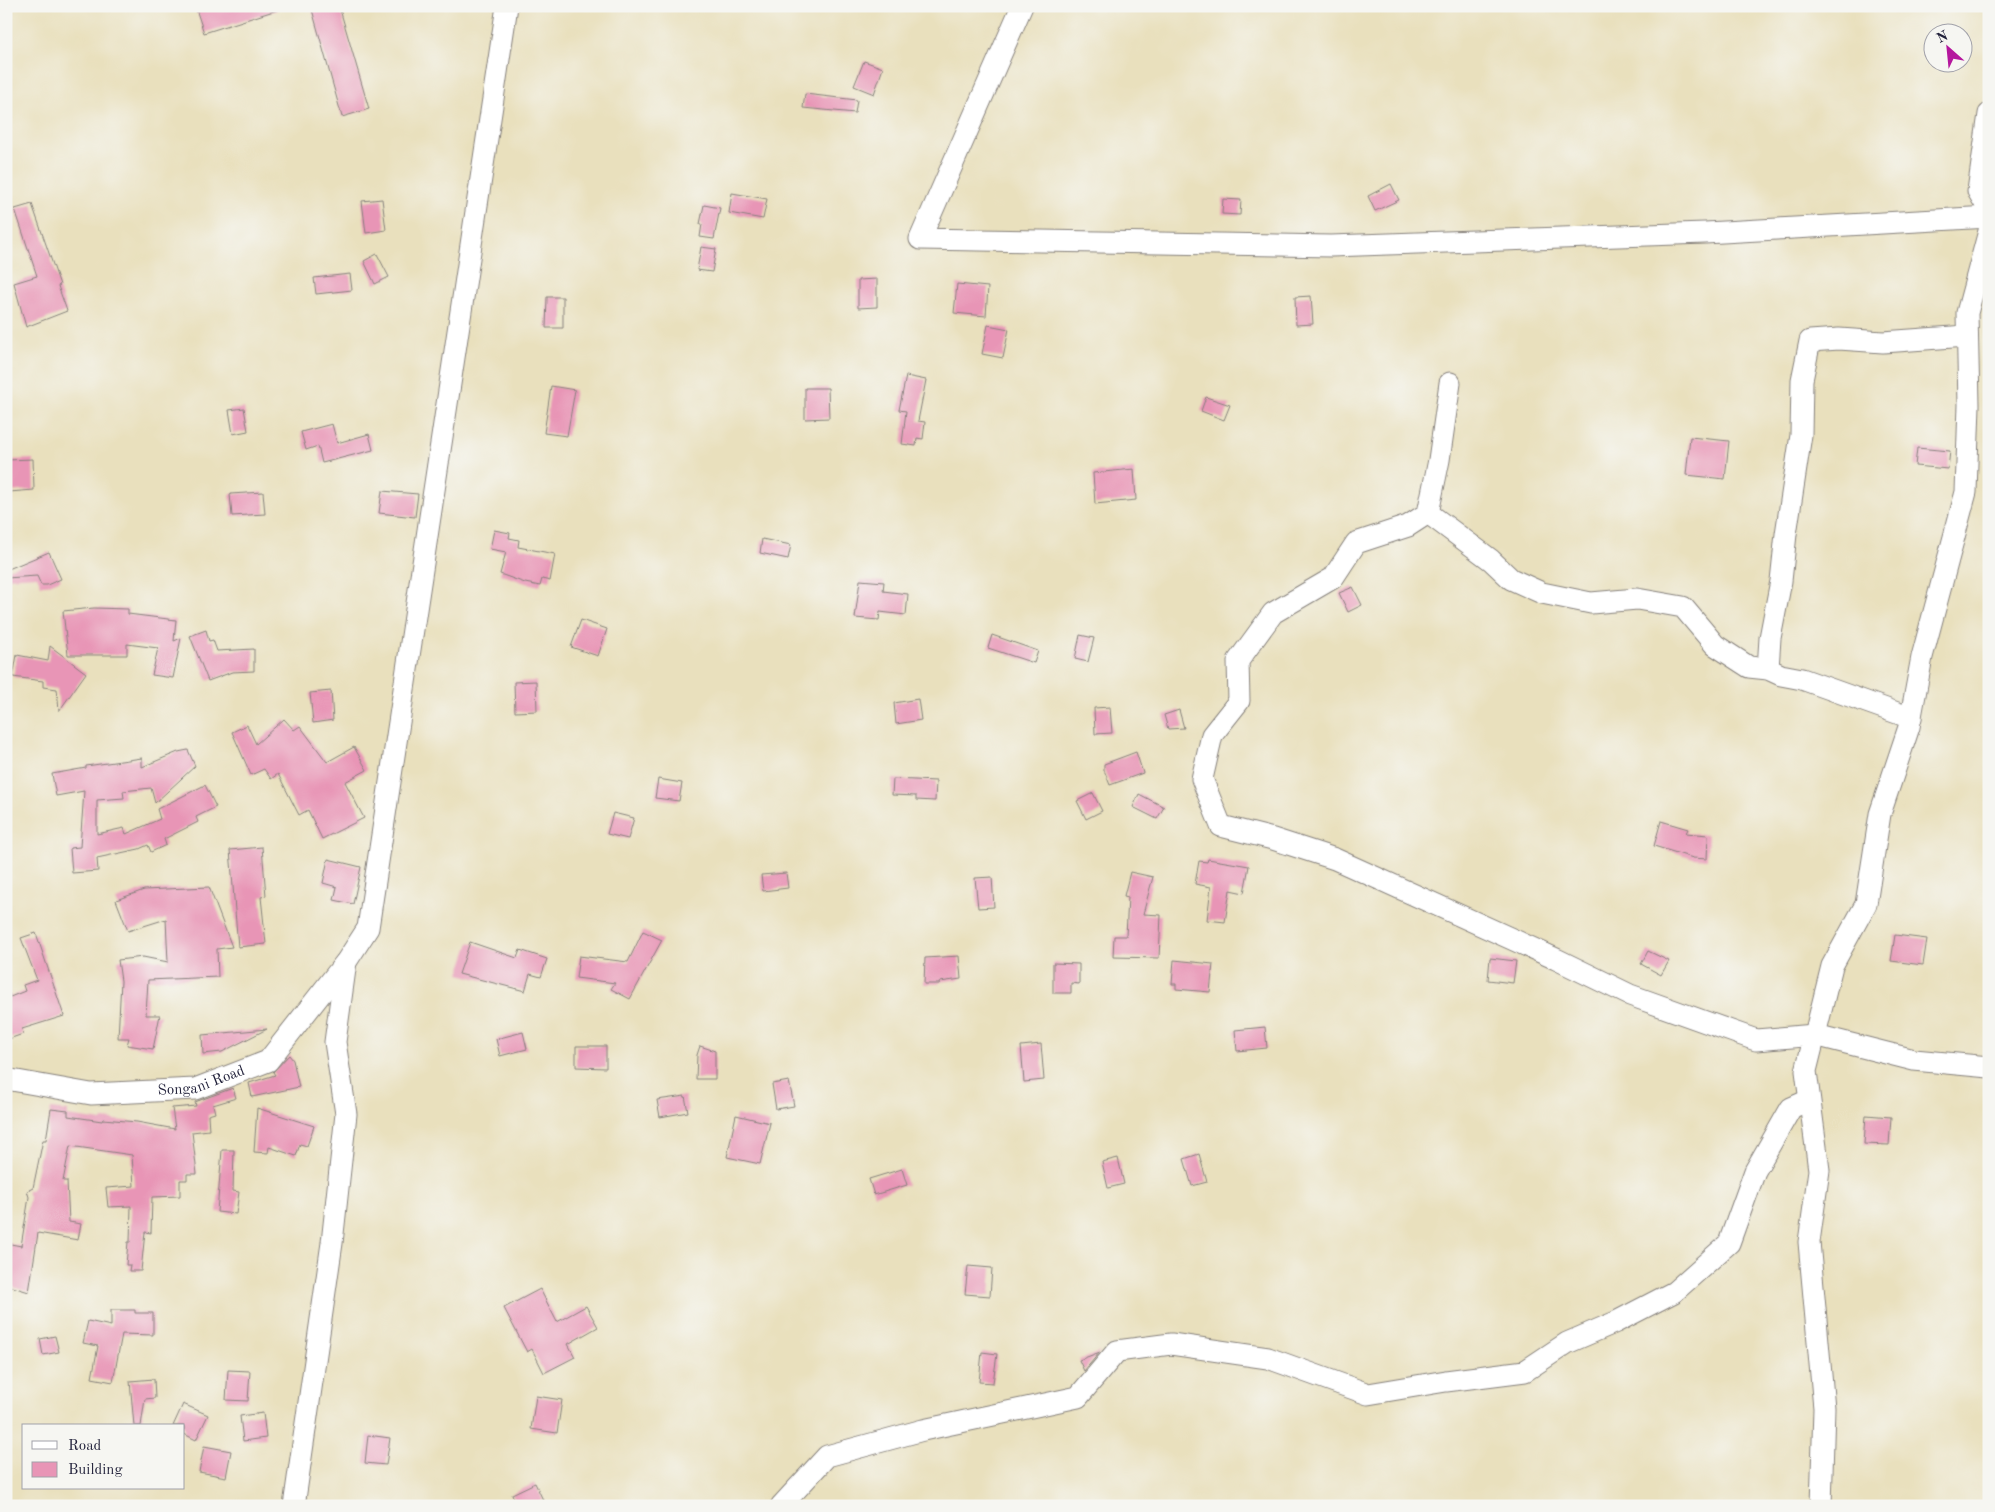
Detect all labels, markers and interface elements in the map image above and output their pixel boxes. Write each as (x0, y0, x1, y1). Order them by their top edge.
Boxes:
north arrow (1922, 22, 1972, 72)
text: N (1935, 29, 1951, 46)
street label: Songani Road (157, 1063, 247, 1098)
legend (22, 1424, 185, 1490)
text: Road (68, 1439, 102, 1454)
text: Building (68, 1463, 123, 1478)

